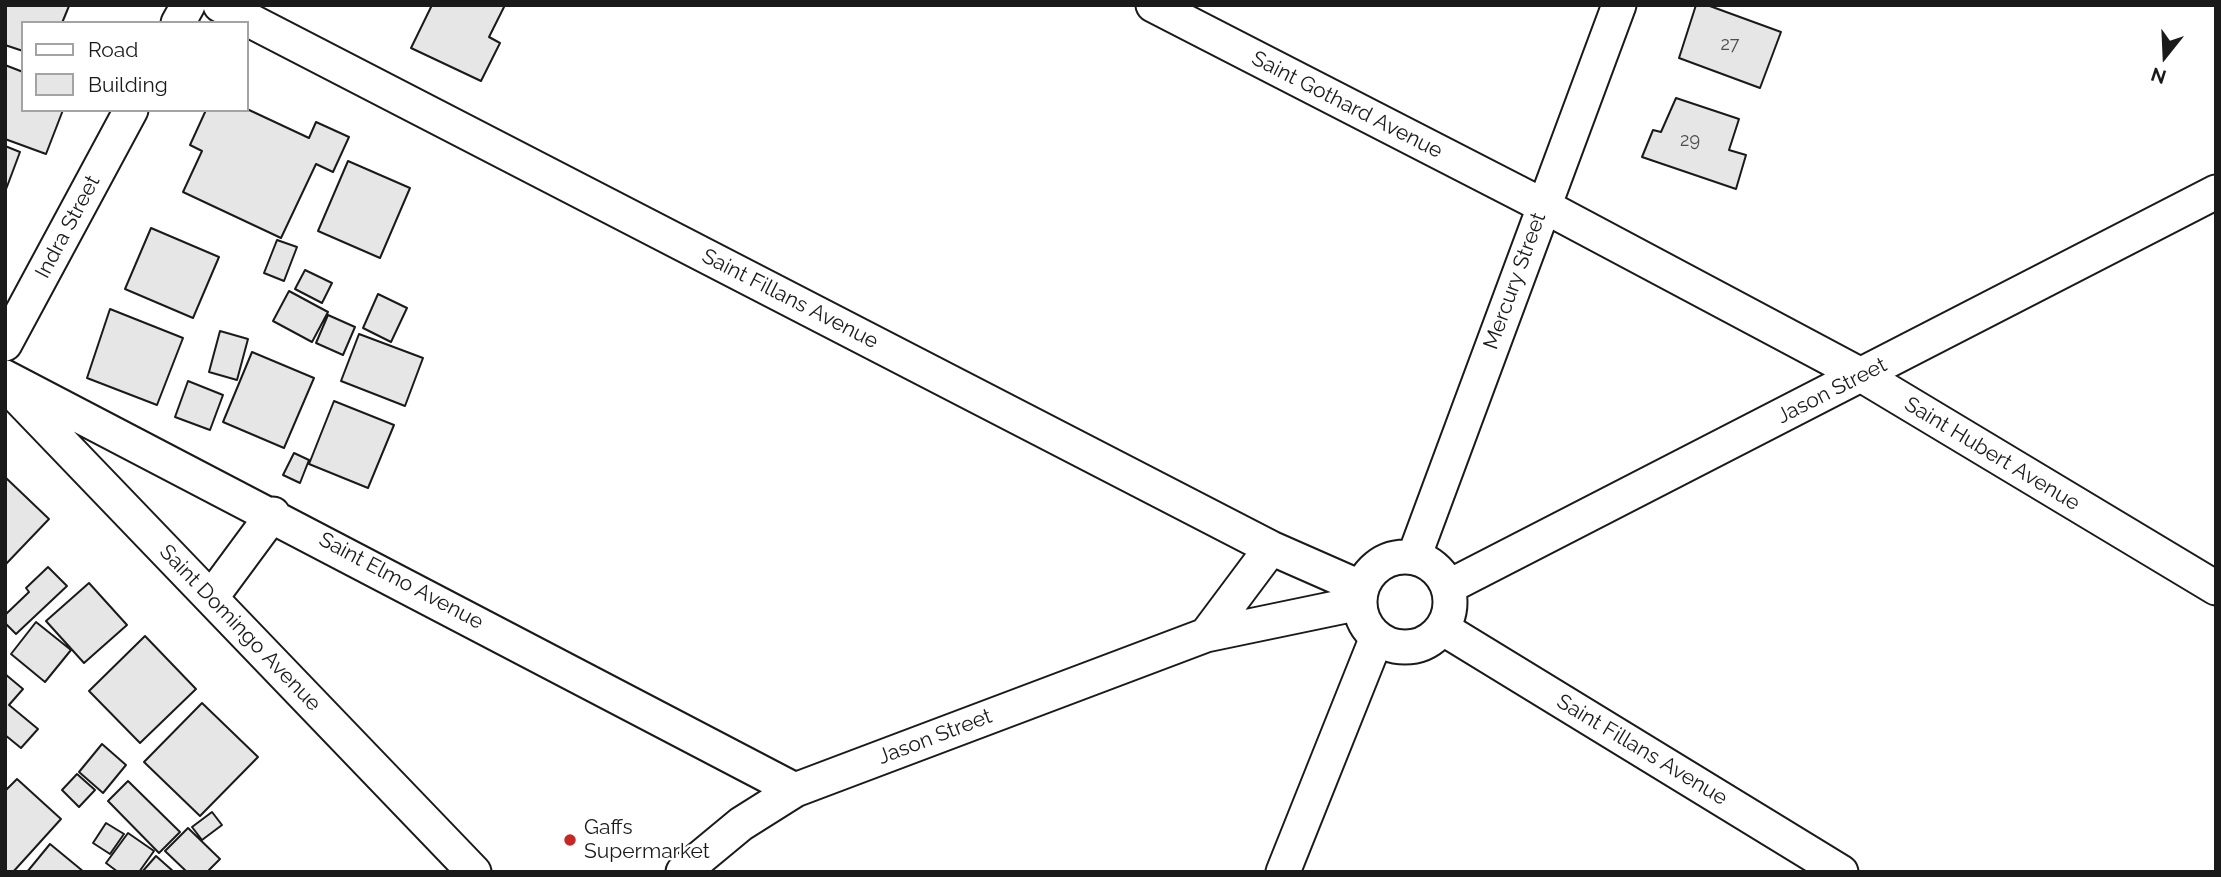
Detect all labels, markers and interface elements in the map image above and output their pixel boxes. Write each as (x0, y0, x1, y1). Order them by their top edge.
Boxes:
legend (21, 21, 248, 112)
north arrow (2130, 21, 2200, 91)
house number: 27 (1720, 34, 1740, 56)
text: Road (88, 37, 138, 62)
street label: Saint Gothard Avenue (1247, 46, 1447, 164)
text: N (2148, 63, 2169, 89)
text: Building (88, 72, 168, 97)
house number: 29 (1680, 130, 1700, 152)
street label: Indra Street (30, 171, 106, 283)
street label: Mercury Street (1479, 209, 1551, 353)
street label: Saint Fillans Avenue (698, 244, 882, 354)
street label: Jason Street (1773, 353, 1891, 429)
street label: Saint Hubert Avenue (1900, 392, 2084, 516)
street label: Saint Elmo Avenue (314, 527, 488, 635)
street label: Saint Domingo Avenue (154, 540, 326, 716)
street label: Saint Fillans Avenue (1552, 689, 1732, 811)
street label: Jason Street (875, 704, 995, 770)
place label: Gaffs Supermarket (584, 815, 710, 865)
marker: Gaffs Supermarket (562, 832, 578, 848)

